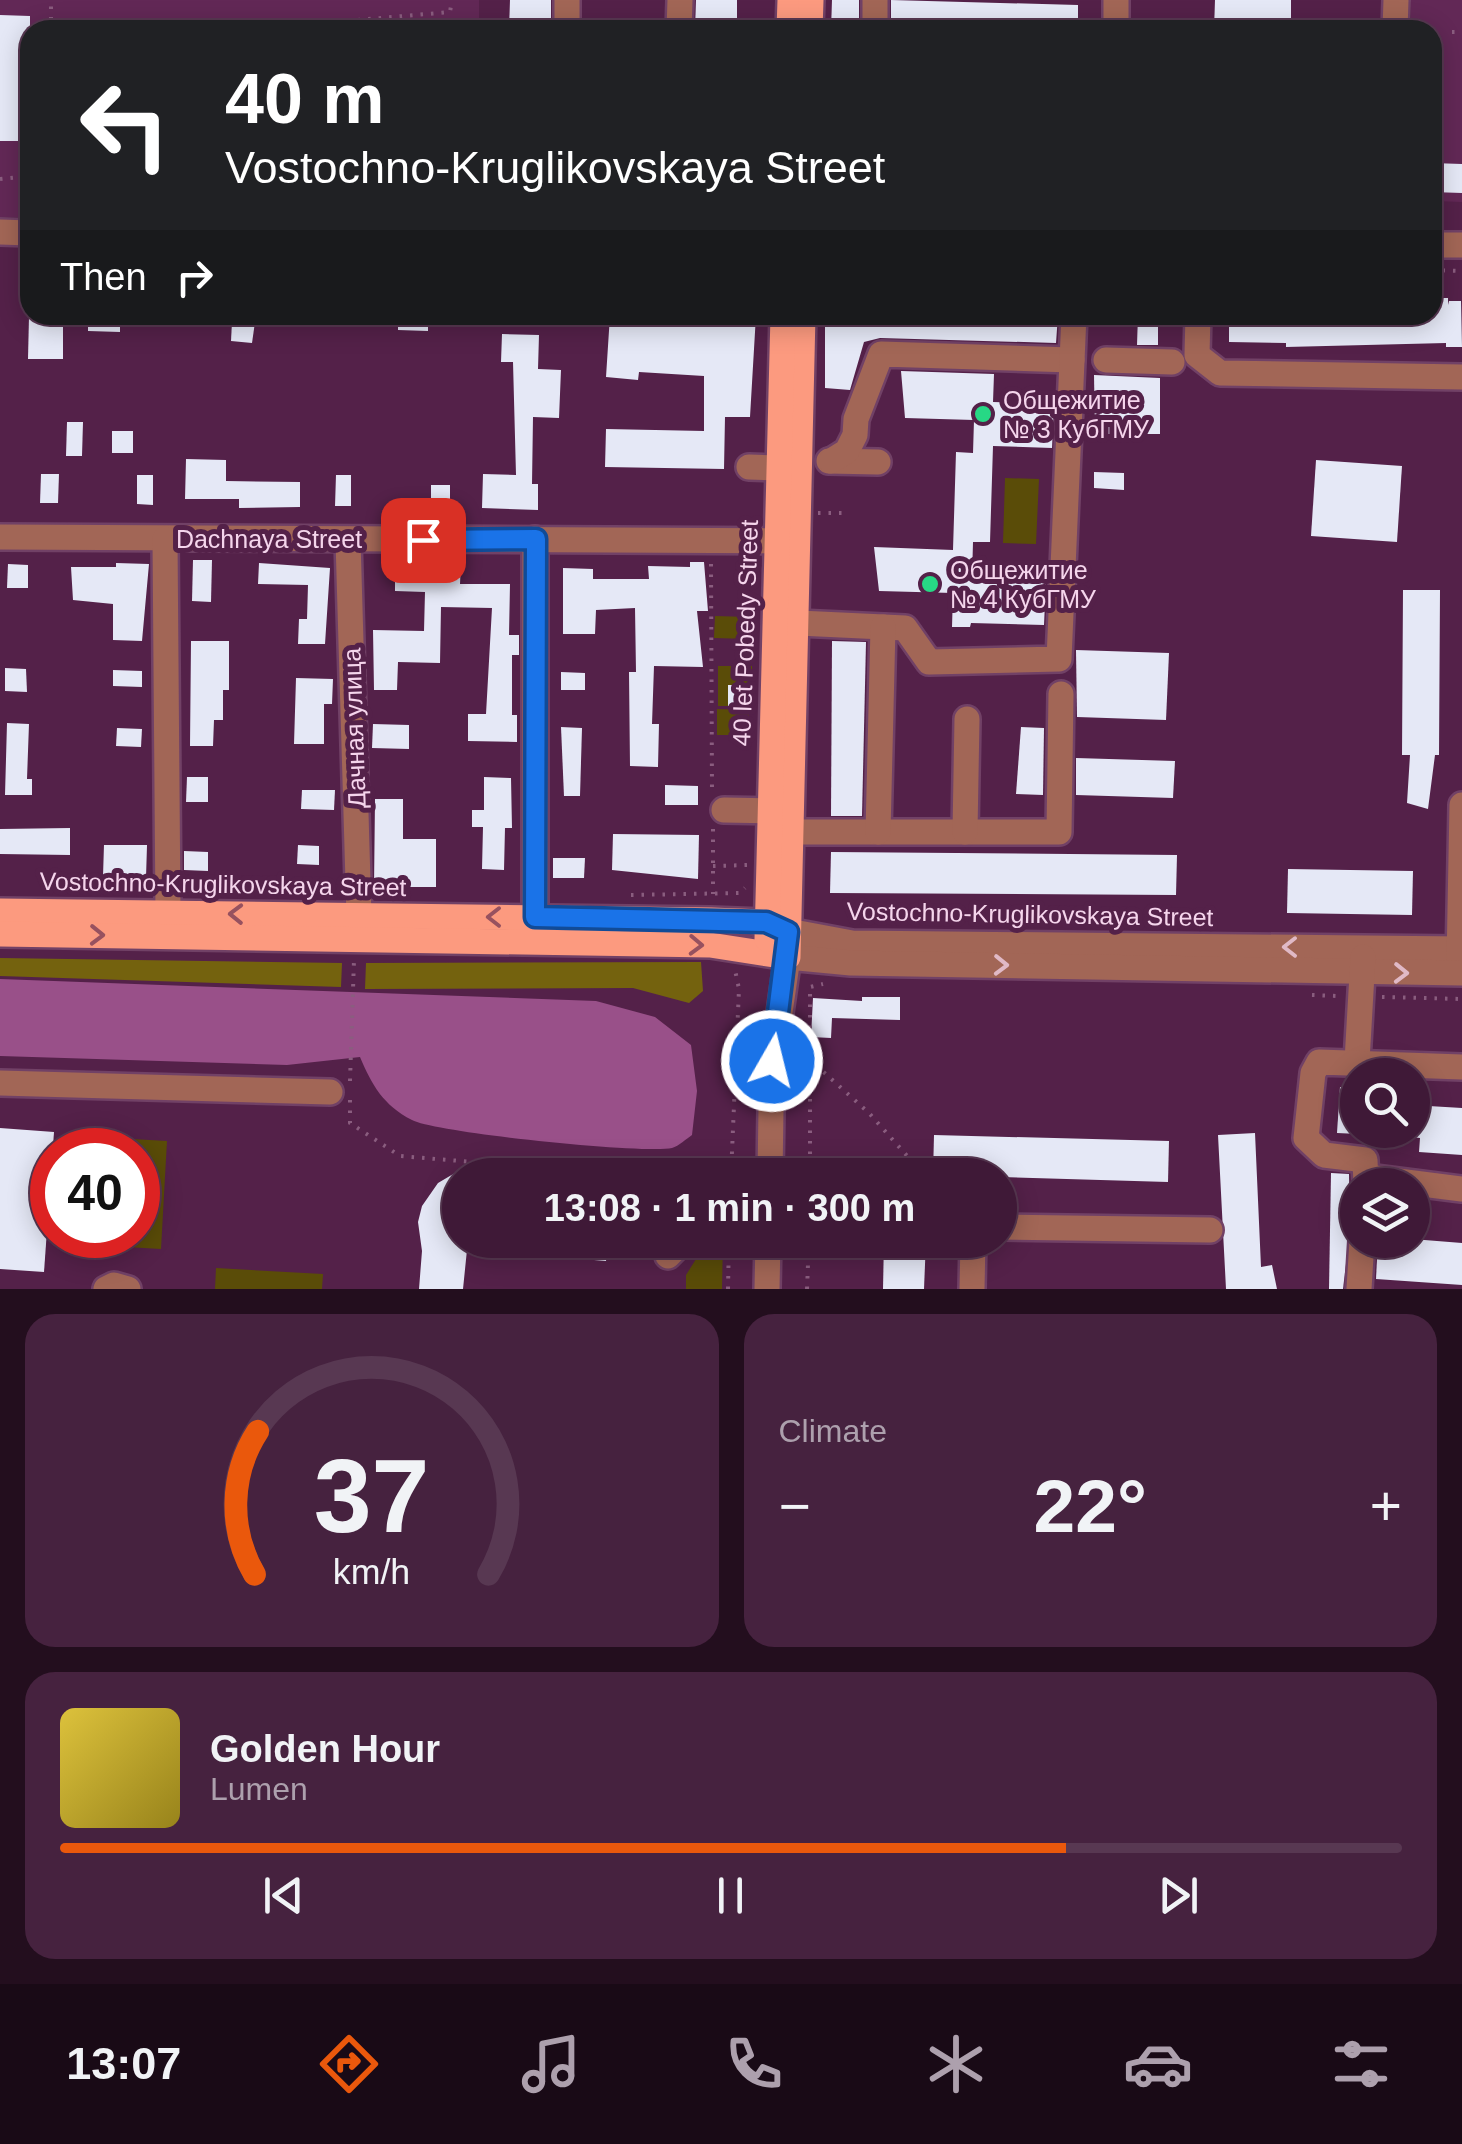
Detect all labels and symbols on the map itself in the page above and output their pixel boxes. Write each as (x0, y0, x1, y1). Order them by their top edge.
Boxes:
place label: Общежитие № 3 КубГМУ (1003, 386, 1149, 443)
marker: Общежитие № 3 КубГМУ (972, 403, 994, 425)
pin (381, 498, 466, 583)
street label: 40 let Pobedy Street (727, 519, 763, 747)
street label: Dachnaya Street (176, 525, 362, 553)
place label: Общежитие № 4 КубГМУ (950, 556, 1096, 613)
marker: Общежитие № 4 КубГМУ (919, 573, 941, 595)
street label: Дачная улица (337, 647, 371, 809)
street label: Vostochno-Kruglikovskaya Street (39, 867, 407, 901)
street label: Vostochno-Kruglikovskaya Street (846, 897, 1214, 931)
one-way arrow (227, 903, 242, 925)
one-way arrow (486, 906, 502, 928)
one-way arrow (90, 924, 106, 946)
one-way arrow (689, 935, 705, 956)
one-way arrow (1282, 937, 1298, 958)
one-way arrow (994, 955, 1010, 976)
one-way arrow (1394, 962, 1409, 984)
position arrow (720, 1009, 824, 1113)
speed limit sign: 40 (30, 1128, 160, 1258)

